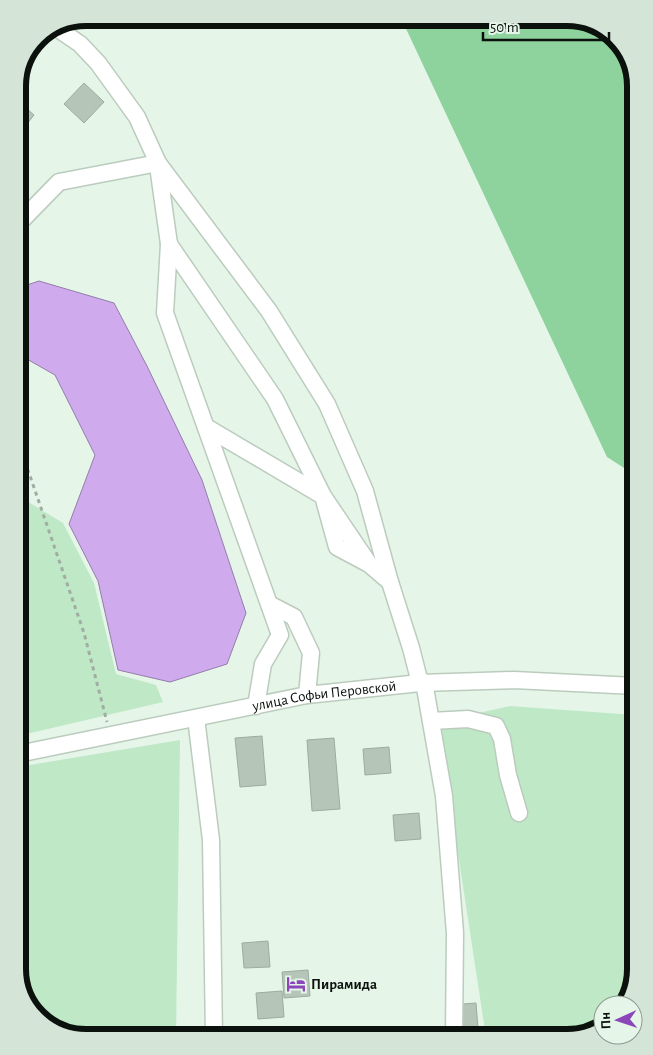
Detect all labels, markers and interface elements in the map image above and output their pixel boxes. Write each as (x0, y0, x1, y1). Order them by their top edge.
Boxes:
scale bar (483, 10, 609, 42)
text: 50 m (490, 20, 519, 35)
street label: улица Софьи Перовской (250, 678, 397, 714)
hotel icon: Пирамида (285, 973, 307, 995)
place label: Пирамида (311, 977, 377, 992)
north arrow (593, 995, 643, 1045)
text: Пн (599, 1012, 613, 1030)

